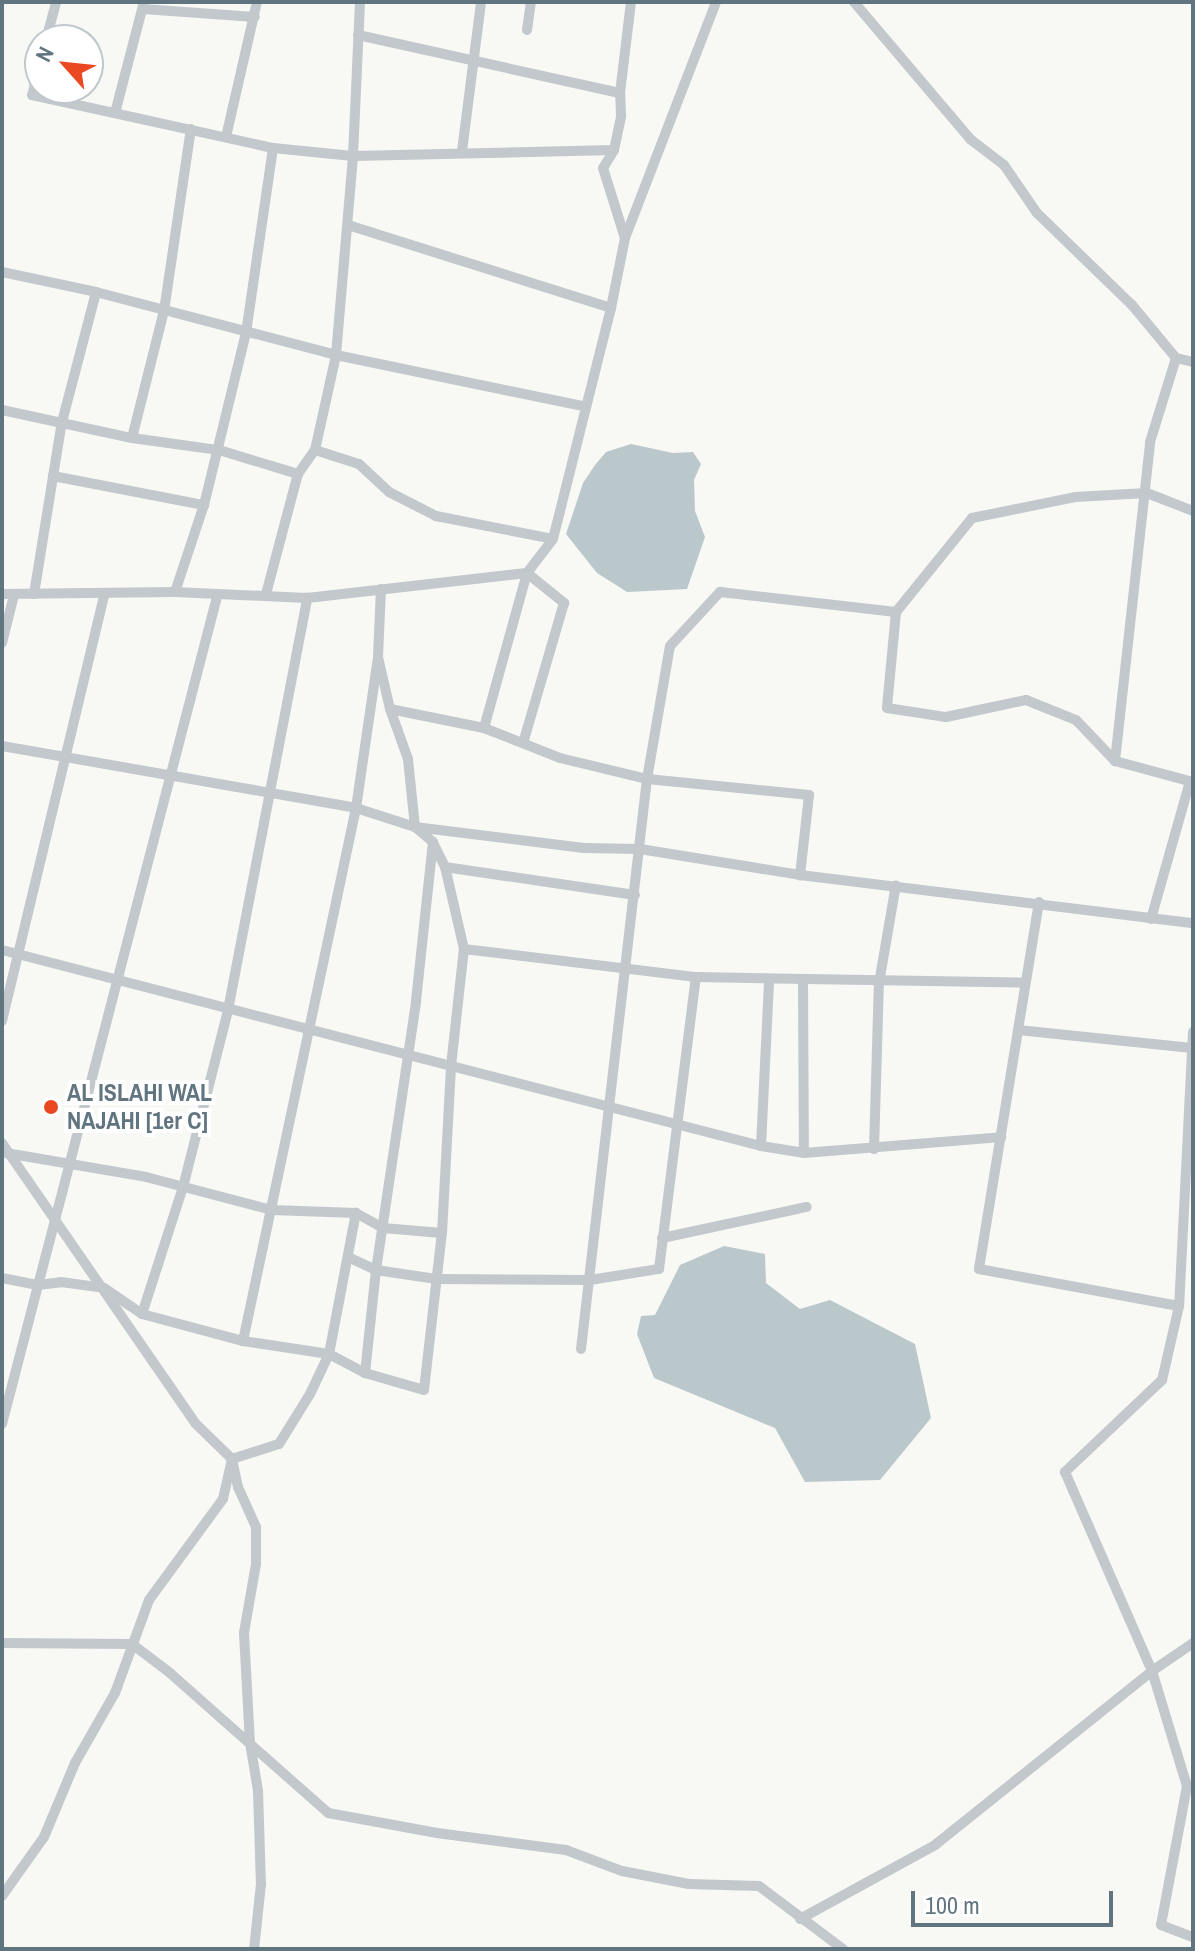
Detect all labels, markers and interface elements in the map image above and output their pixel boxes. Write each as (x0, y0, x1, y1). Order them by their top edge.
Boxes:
north arrow (24, 24, 104, 104)
text: N (28, 41, 61, 67)
place label: AL ISLAHI WAL NAJAHI [1er C] (67, 1079, 212, 1135)
marker: AL ISLAHI WAL NAJAHI [1er C] (42, 1098, 60, 1116)
scale bar (915, 1875, 1117, 1925)
text: 100 m (925, 1889, 980, 1921)

